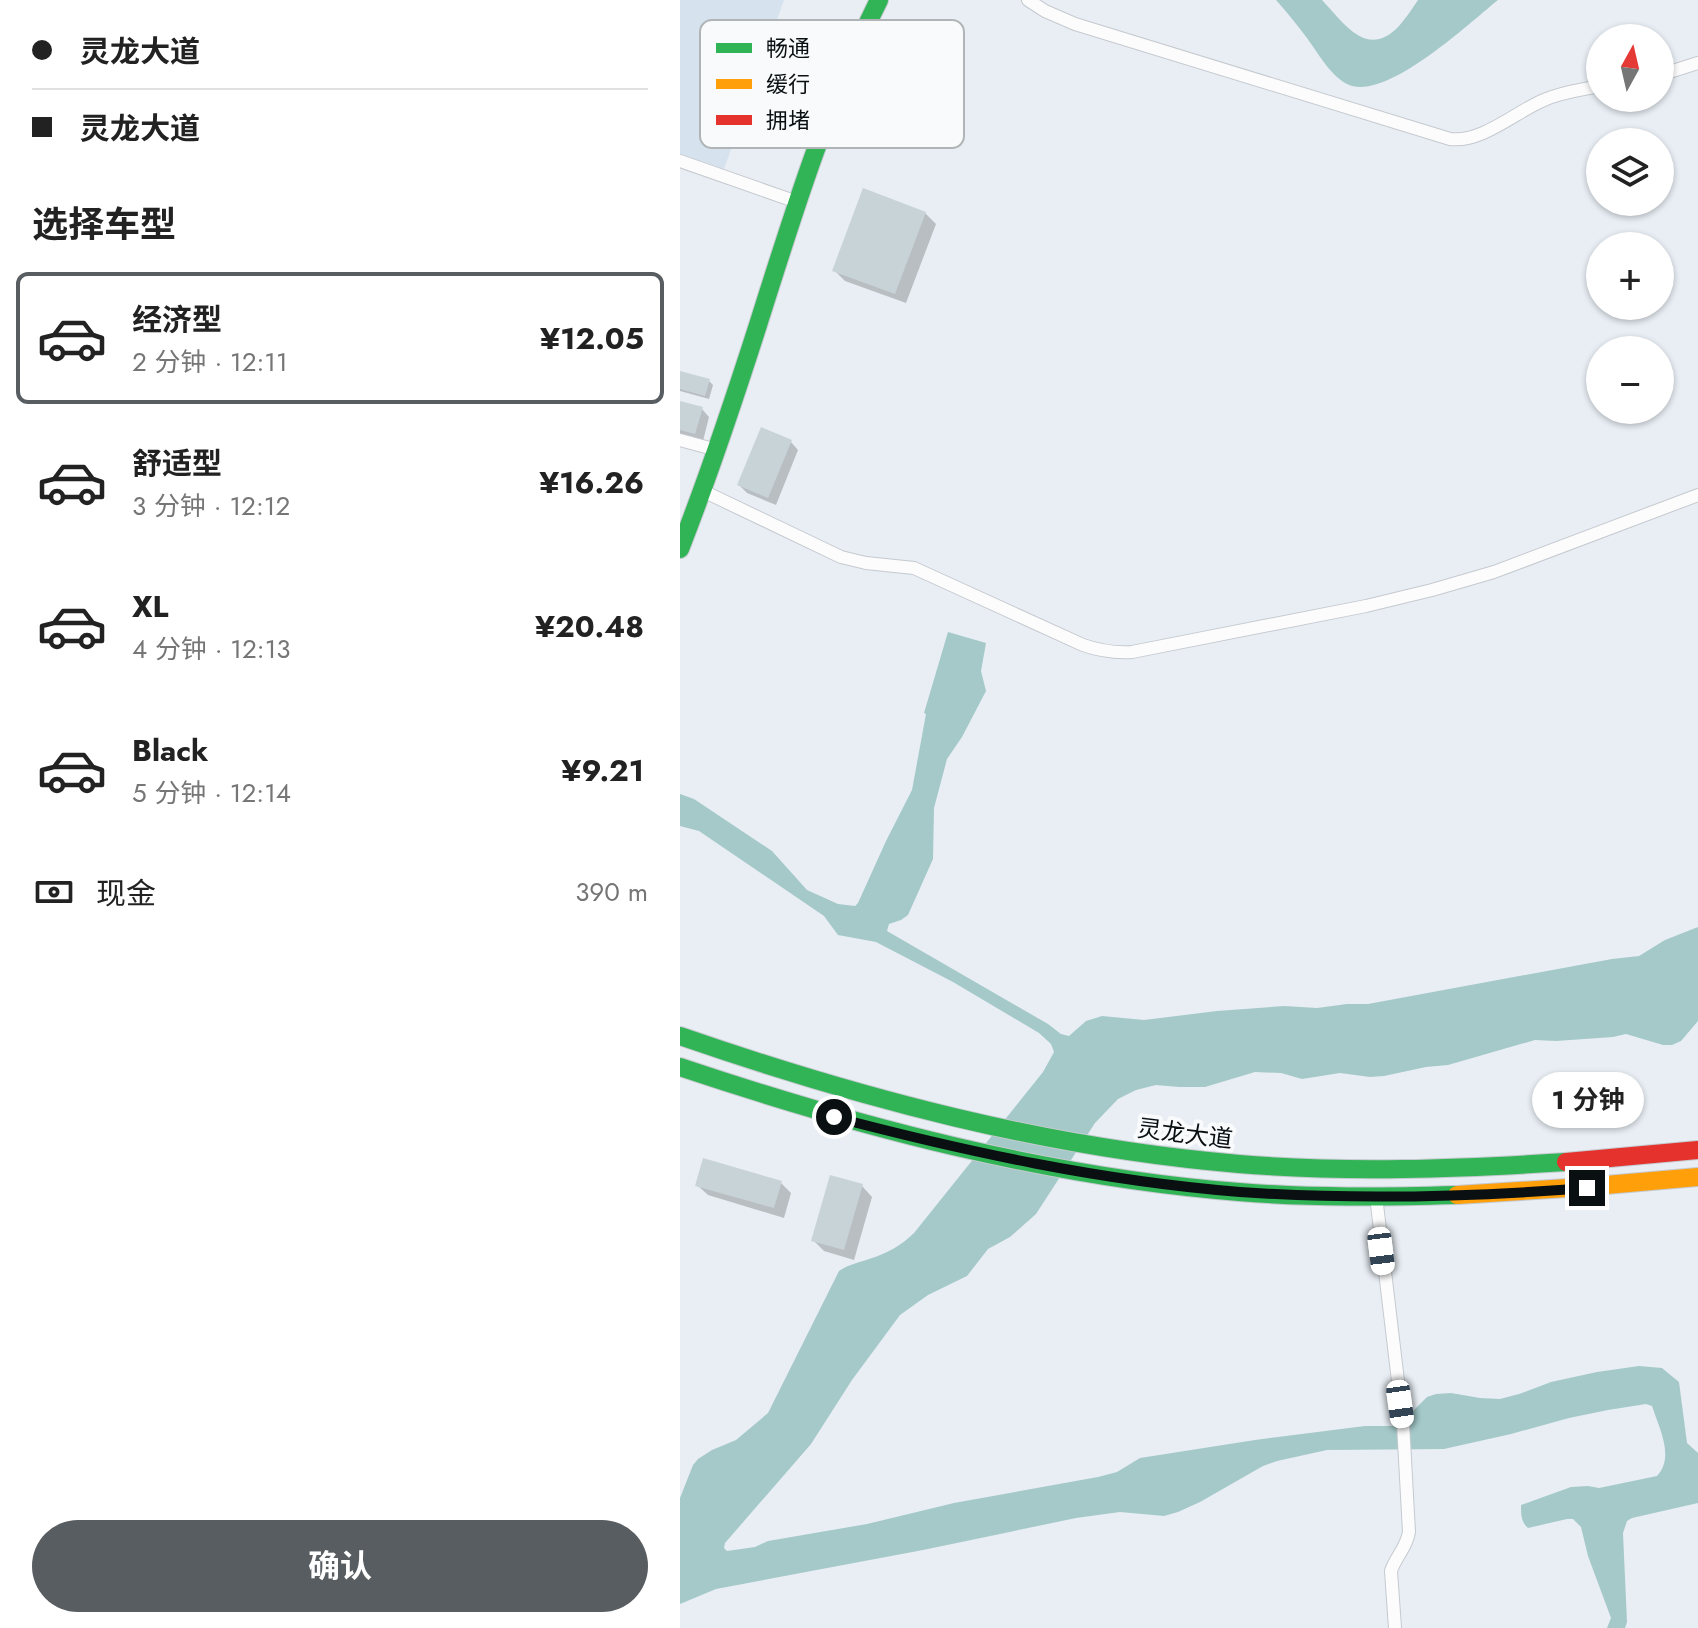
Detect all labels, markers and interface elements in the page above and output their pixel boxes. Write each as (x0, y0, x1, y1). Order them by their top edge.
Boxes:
legend (700, 20, 964, 148)
north arrow (1586, 24, 1674, 112)
map controls (1586, 24, 1674, 424)
text: 灵龙大道 (80, 30, 200, 73)
text: 畅通 (766, 32, 810, 64)
text: 缓行 (766, 68, 810, 100)
text: 拥堵 (766, 104, 810, 136)
text: 灵龙大道 (80, 107, 200, 150)
button: layers (1586, 128, 1674, 216)
text: 选择车型 (32, 198, 176, 250)
button: + (1586, 232, 1674, 320)
text: 经济型 (132, 298, 222, 341)
icon: car (36, 302, 108, 374)
text: ¥12.05 (540, 317, 644, 360)
button: − (1586, 336, 1674, 424)
text: 2 分钟 · 12:11 (132, 343, 288, 381)
text: 舒适型 (132, 442, 222, 485)
icon: car (36, 446, 108, 518)
text: ¥16.26 (539, 461, 644, 504)
text: 3 分钟 · 12:12 (132, 487, 290, 525)
text: XL (132, 585, 168, 628)
icon: car (36, 590, 108, 662)
text: ¥20.48 (535, 605, 644, 648)
text: 4 分钟 · 12:13 (132, 630, 291, 668)
text: Black (132, 729, 208, 772)
icon: car (36, 734, 108, 806)
text: ¥9.21 (561, 749, 644, 792)
text: 5 分钟 · 12:14 (132, 774, 291, 812)
icon: cash (32, 870, 76, 914)
text: 现金 (96, 872, 156, 915)
text: 390 m (575, 873, 648, 911)
callout: 1 分钟 (1531, 1072, 1643, 1128)
text: 1 分钟 (1551, 1081, 1625, 1119)
route start (816, 1099, 852, 1135)
street label: 灵龙大道 (1135, 1110, 1235, 1157)
route end (1569, 1170, 1605, 1206)
car (1366, 1226, 1396, 1276)
car (1385, 1379, 1415, 1429)
button: 确认 (32, 1520, 648, 1612)

